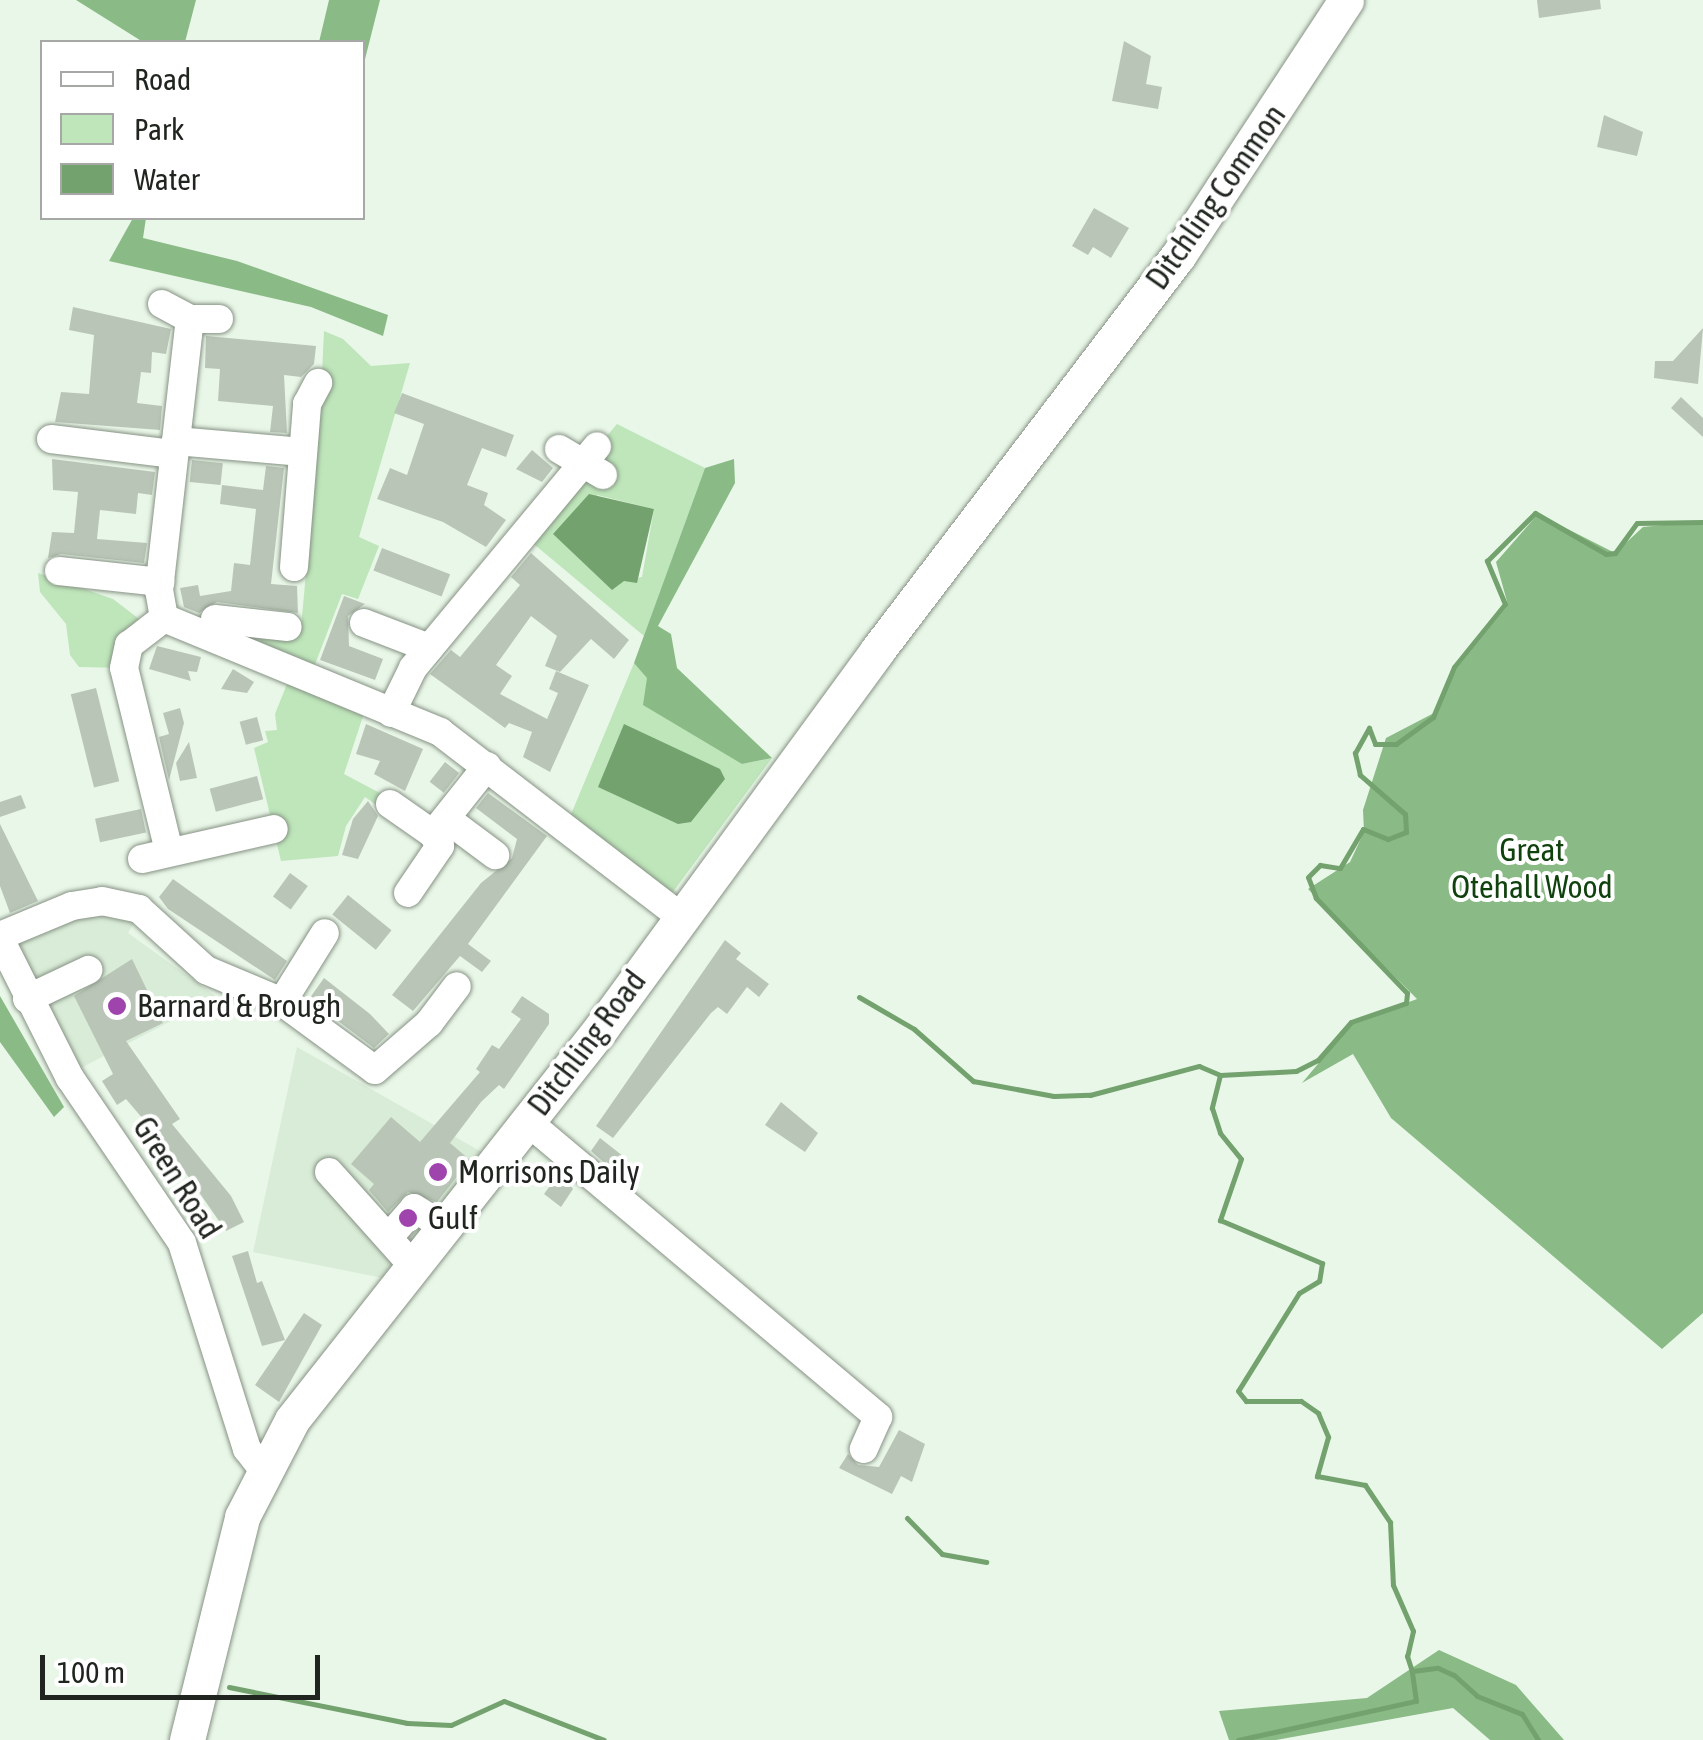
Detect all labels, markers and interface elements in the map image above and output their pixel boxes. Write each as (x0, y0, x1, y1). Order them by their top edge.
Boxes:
legend (40, 40, 365, 220)
text: Road (134, 62, 191, 96)
street label: Ditchling Common (1138, 97, 1294, 297)
text: Park (134, 112, 184, 146)
text: Water (134, 162, 200, 196)
park label: Great Otehall Wood (1451, 832, 1613, 907)
street label: Ditchling Road (520, 963, 654, 1123)
place label: Barnard & Brough (137, 987, 341, 1025)
marker: Barnard & Brough (106, 995, 128, 1017)
street label: Green Road (125, 1110, 229, 1246)
place label: Morrisons Daily (458, 1153, 640, 1191)
marker: Morrisons Daily (427, 1161, 449, 1183)
place label: Gulf (428, 1199, 478, 1237)
marker: Gulf (397, 1207, 419, 1229)
scale bar (45, 1635, 325, 1697)
text: 100 m (57, 1655, 125, 1689)

